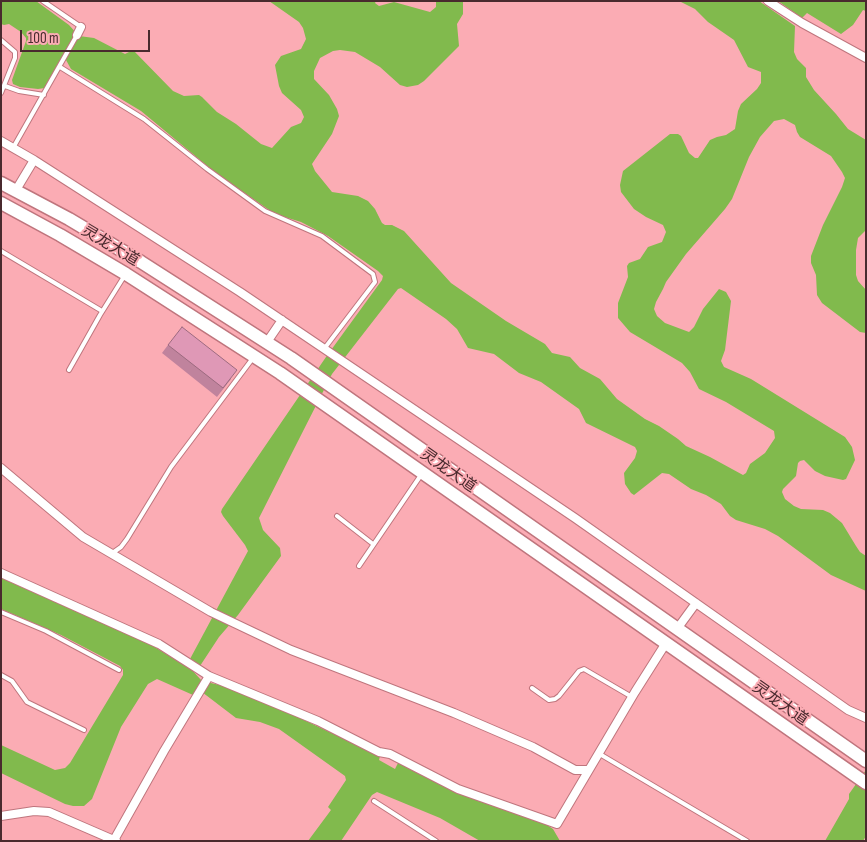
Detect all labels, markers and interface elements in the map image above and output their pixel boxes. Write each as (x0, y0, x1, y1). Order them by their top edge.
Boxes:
scale bar (22, 20, 152, 52)
text: 100 m (28, 29, 59, 48)
street label: 灵龙大道 (78, 221, 142, 271)
street label: 灵龙大道 (416, 445, 480, 497)
street label: 灵龙大道 (748, 678, 812, 730)

